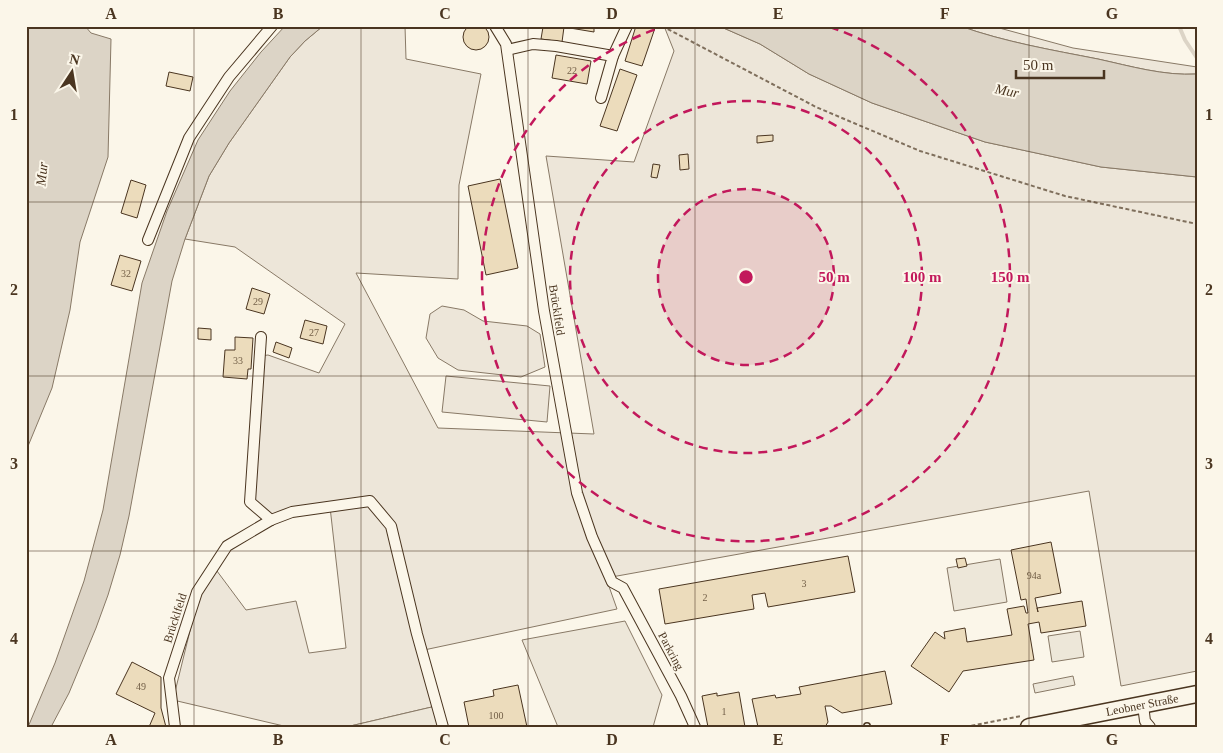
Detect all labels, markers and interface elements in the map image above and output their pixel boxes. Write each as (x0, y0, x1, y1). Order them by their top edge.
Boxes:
text: A (105, 5, 117, 22)
text: B (273, 5, 284, 22)
text: C (439, 5, 451, 22)
text: D (606, 5, 618, 22)
text: E (773, 5, 783, 22)
text: F (940, 5, 950, 22)
text: G (1106, 5, 1119, 22)
north arrow (48, 48, 98, 98)
scale bar (1016, 48, 1103, 80)
text: N (68, 51, 81, 68)
text: 50 m (1023, 57, 1054, 73)
house number: 22 (567, 65, 577, 76)
water label: Mur (993, 81, 1021, 101)
text: 1 (10, 106, 18, 123)
text: 1 (1205, 106, 1213, 123)
water label: Mur (33, 161, 51, 188)
house number: 32 (121, 268, 131, 279)
centre of rings (737, 268, 755, 286)
text: 50 m (818, 269, 850, 285)
text: 100 m (903, 269, 942, 285)
text: 150 m (991, 269, 1030, 285)
text: 2 (10, 281, 18, 298)
text: 2 (1205, 281, 1213, 298)
street label: Brücklfeld (546, 284, 568, 336)
house number: 29 (253, 296, 263, 307)
house number: 27 (309, 327, 319, 338)
house number: 33 (233, 355, 243, 366)
text: 3 (10, 455, 18, 472)
text: 3 (1205, 455, 1213, 472)
house number: 94a (1027, 570, 1042, 581)
house number: 3 (802, 578, 807, 589)
street label: Brücklfeld (160, 591, 190, 645)
house number: 2 (703, 592, 708, 603)
street label: Parkring (655, 629, 687, 673)
text: 4 (10, 630, 18, 647)
text: 4 (1205, 630, 1213, 647)
house number: 49 (136, 681, 146, 692)
street label: Leobner Straße (1105, 691, 1179, 719)
house number: 1 (722, 706, 727, 717)
house number: 100 (489, 710, 504, 721)
text: A (105, 731, 117, 748)
text: B (273, 731, 284, 748)
text: C (439, 731, 451, 748)
text: D (606, 731, 618, 748)
text: E (773, 731, 783, 748)
text: F (940, 731, 950, 748)
text: G (1106, 731, 1119, 748)

